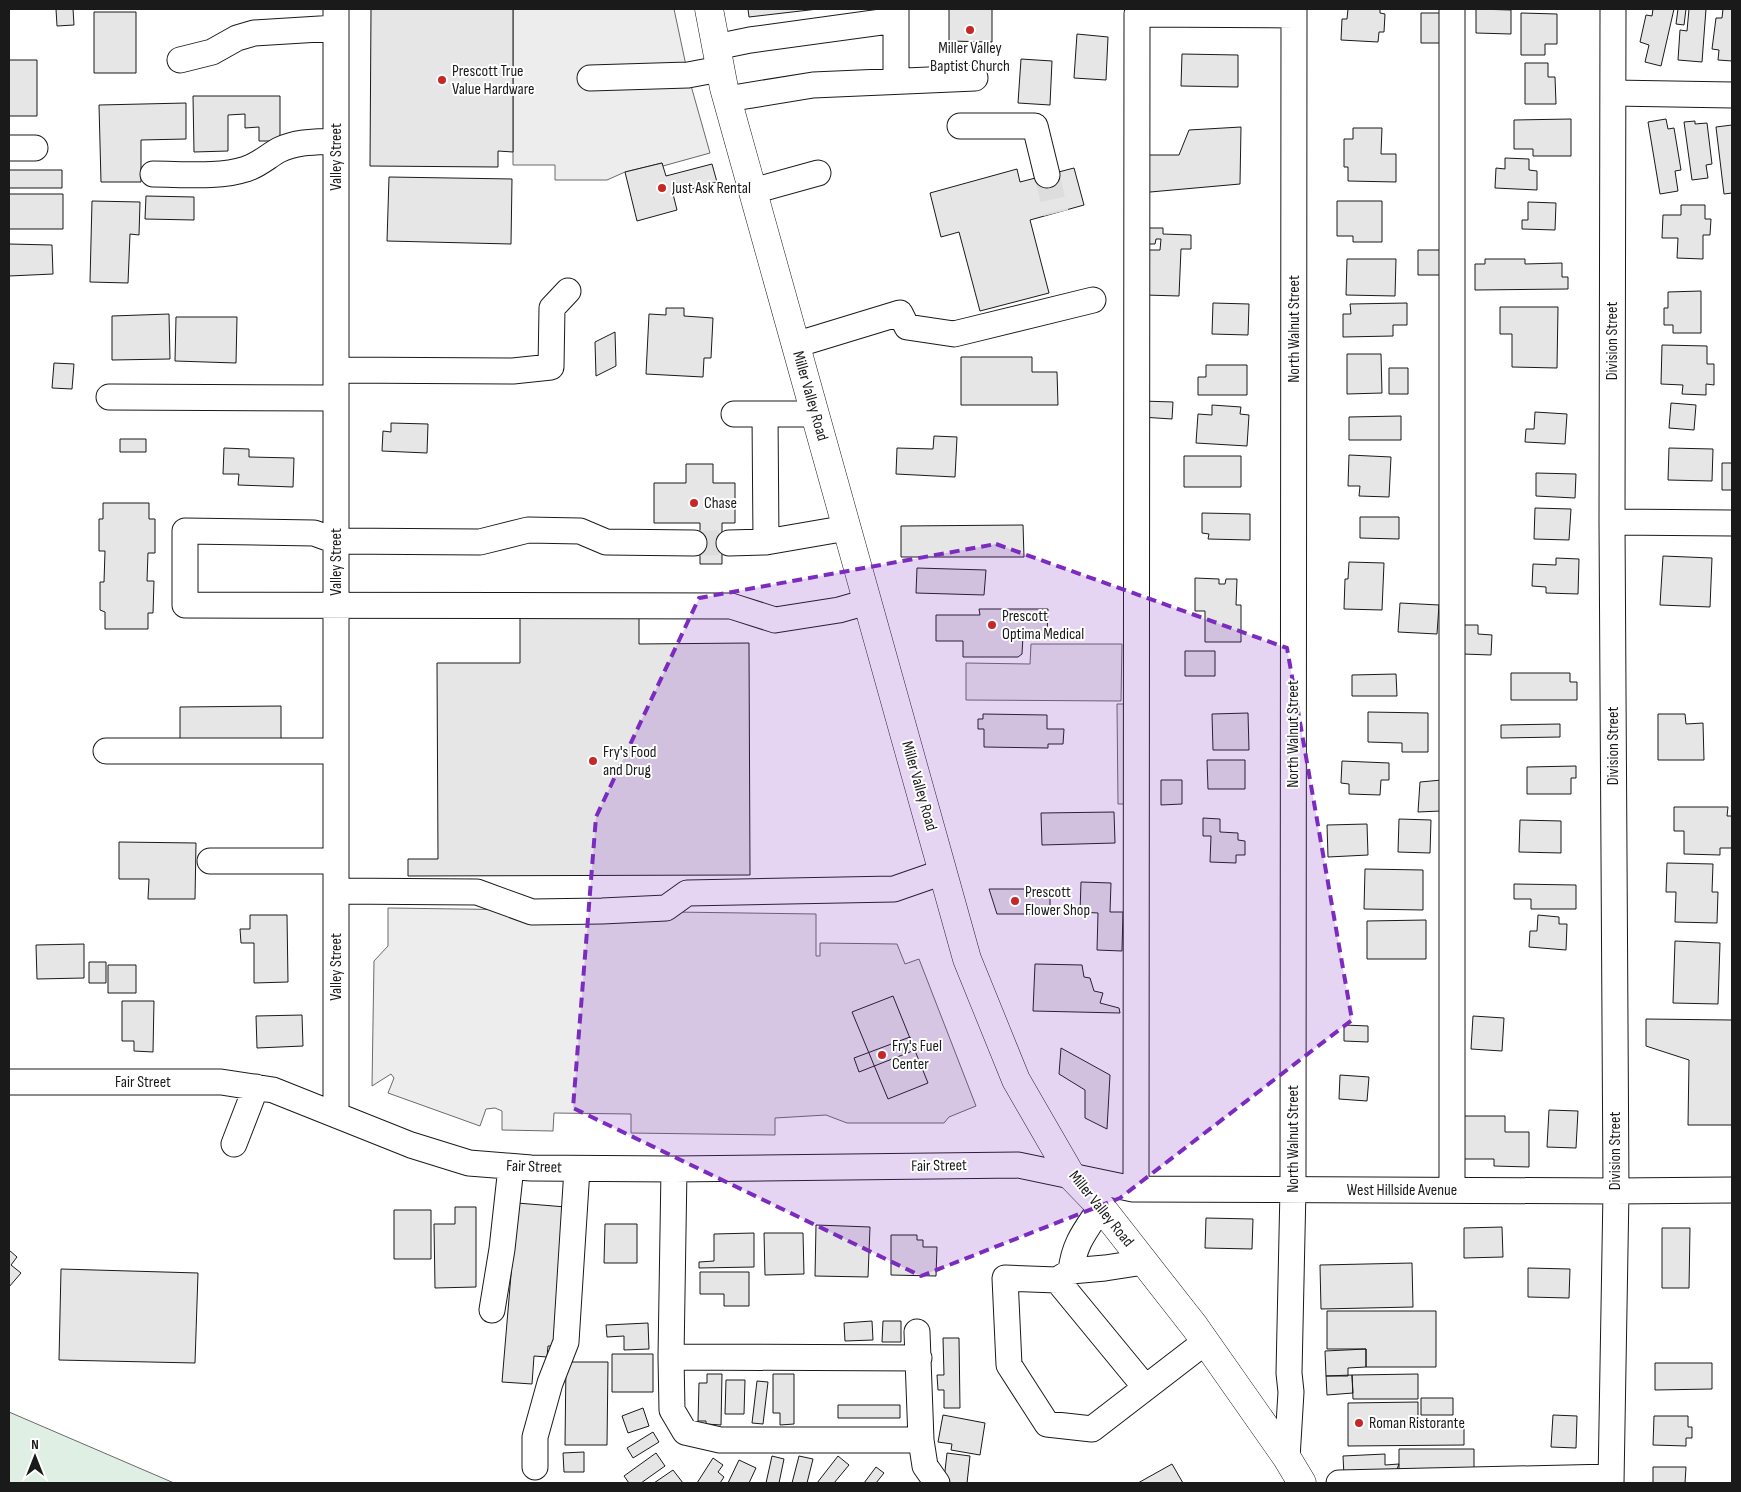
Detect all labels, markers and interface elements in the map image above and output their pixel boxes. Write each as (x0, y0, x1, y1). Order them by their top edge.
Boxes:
marker: Miller Valley Baptist Church (964, 24, 976, 36)
place label: Miller Valley Baptist Church (930, 39, 1010, 76)
place label: Prescott True Value Hardware (452, 62, 535, 99)
marker: Prescott True Value Hardware (436, 74, 448, 86)
street label: Valley Street (327, 123, 346, 191)
place label: Just Ask Rental (671, 179, 751, 198)
marker: Just Ask Rental (656, 182, 668, 194)
street label: North Walnut Street (1285, 275, 1304, 383)
street label: Division Street (1603, 302, 1622, 380)
street label: Miller Valley Road (788, 349, 832, 443)
place label: Chase (704, 494, 737, 513)
marker: Chase (688, 497, 700, 509)
street label: Valley Street (327, 528, 346, 596)
place label: Prescott Optima Medical (1002, 607, 1084, 644)
marker: Prescott Optima Medical (986, 619, 998, 631)
street label: North Walnut Street (1284, 680, 1303, 788)
street label: Division Street (1604, 707, 1623, 785)
street label: Miller Valley Road (897, 739, 941, 833)
place label: Fry's Food and Drug (603, 743, 657, 780)
marker: Fry's Food and Drug (587, 755, 599, 767)
place label: Prescott Flower Shop (1025, 883, 1090, 920)
marker: Prescott Flower Shop (1009, 895, 1021, 907)
street label: Valley Street (327, 933, 346, 1001)
place label: Fry's Fuel Center (892, 1037, 942, 1074)
marker: Fry's Fuel Center (876, 1049, 888, 1061)
street label: Fair Street (115, 1073, 171, 1092)
street label: North Walnut Street (1284, 1085, 1303, 1193)
street label: Division Street (1606, 1112, 1625, 1190)
street label: Fair Street (911, 1156, 967, 1176)
street label: Fair Street (506, 1157, 562, 1177)
street label: Miller Valley Road (1065, 1167, 1137, 1251)
street label: West Hillside Avenue (1347, 1181, 1457, 1200)
place label: Roman Ristorante (1369, 1414, 1465, 1433)
marker: Roman Ristorante (1353, 1417, 1365, 1429)
north arrow (10, 1432, 60, 1482)
text: N (31, 1436, 39, 1453)

